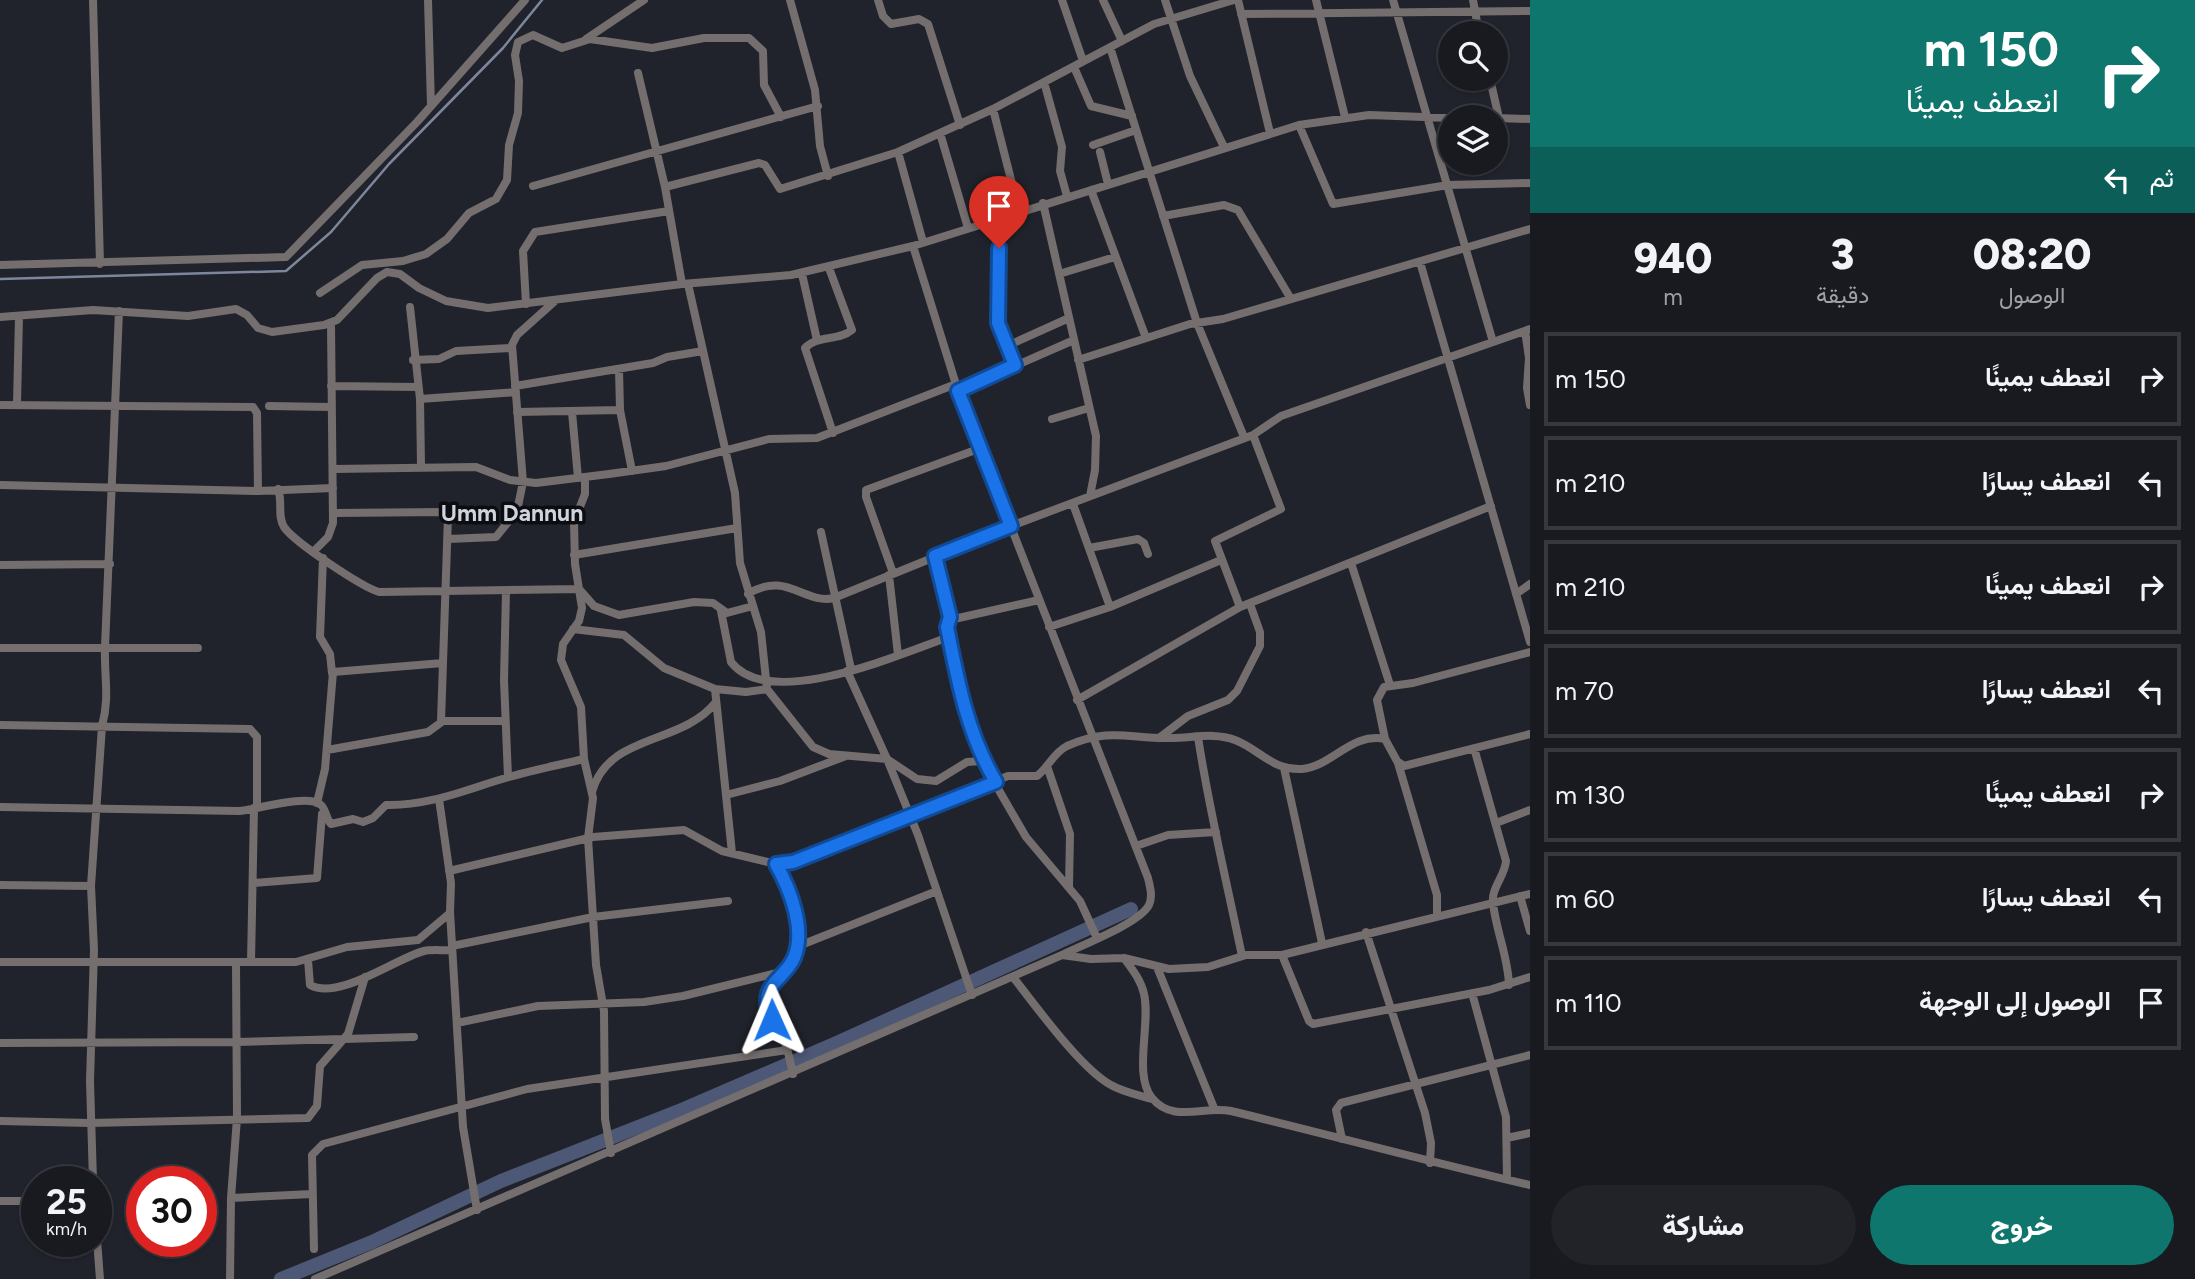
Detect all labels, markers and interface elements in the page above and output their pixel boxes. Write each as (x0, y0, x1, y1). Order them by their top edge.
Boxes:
text: 150 m (1924, 19, 2059, 78)
map controls (1438, 21, 1508, 175)
button: search (1438, 21, 1508, 91)
icon: right (2083, 28, 2174, 119)
text: انعطف يمينًا (1906, 82, 2059, 120)
button: layers (1438, 105, 1508, 175)
icon: left (2098, 161, 2136, 199)
text: ثم (2150, 162, 2174, 194)
pin (969, 176, 1029, 248)
icon: arrive (980, 187, 1018, 225)
text: 3 (1831, 229, 1854, 280)
text: 08:20 (1973, 229, 2091, 280)
text: 940 (1634, 233, 1712, 284)
text: دقيقة (1816, 281, 1869, 309)
text: الوصول (1999, 281, 2065, 309)
text: m (1663, 283, 1683, 311)
icon: right (2132, 360, 2170, 398)
text: انعطف يمينًا (1985, 361, 2111, 393)
text: 150 m (1555, 363, 1626, 395)
icon: left (2132, 464, 2170, 502)
text: انعطف يسارًا (1982, 465, 2111, 497)
text: 210 m (1555, 467, 1626, 499)
district label: Umm Dannun (441, 499, 583, 527)
icon: right (2132, 568, 2170, 606)
text: انعطف يمينًا (1985, 569, 2111, 601)
text: 210 m (1555, 571, 1626, 603)
icon: left (2132, 672, 2170, 710)
text: انعطف يسارًا (1982, 673, 2111, 705)
text: 70 m (1555, 675, 1614, 707)
icon: right (2132, 776, 2170, 814)
text: انعطف يمينًا (1985, 777, 2111, 809)
text: 130 m (1555, 779, 1625, 811)
icon: left (2132, 880, 2170, 918)
text: انعطف يسارًا (1982, 881, 2111, 913)
text: 60 m (1555, 883, 1615, 915)
position arrow (735, 983, 809, 1057)
icon: arrive (2132, 984, 2170, 1022)
text: الوصول إلى الوجهة (1919, 985, 2111, 1017)
text: 110 m (1555, 987, 1622, 1019)
speed limit sign: 30 (126, 1166, 217, 1257)
text: 25 (46, 1181, 87, 1223)
button: مشاركة (1551, 1185, 1856, 1265)
button: خروج (1870, 1185, 2174, 1265)
text: km/h (46, 1218, 87, 1240)

